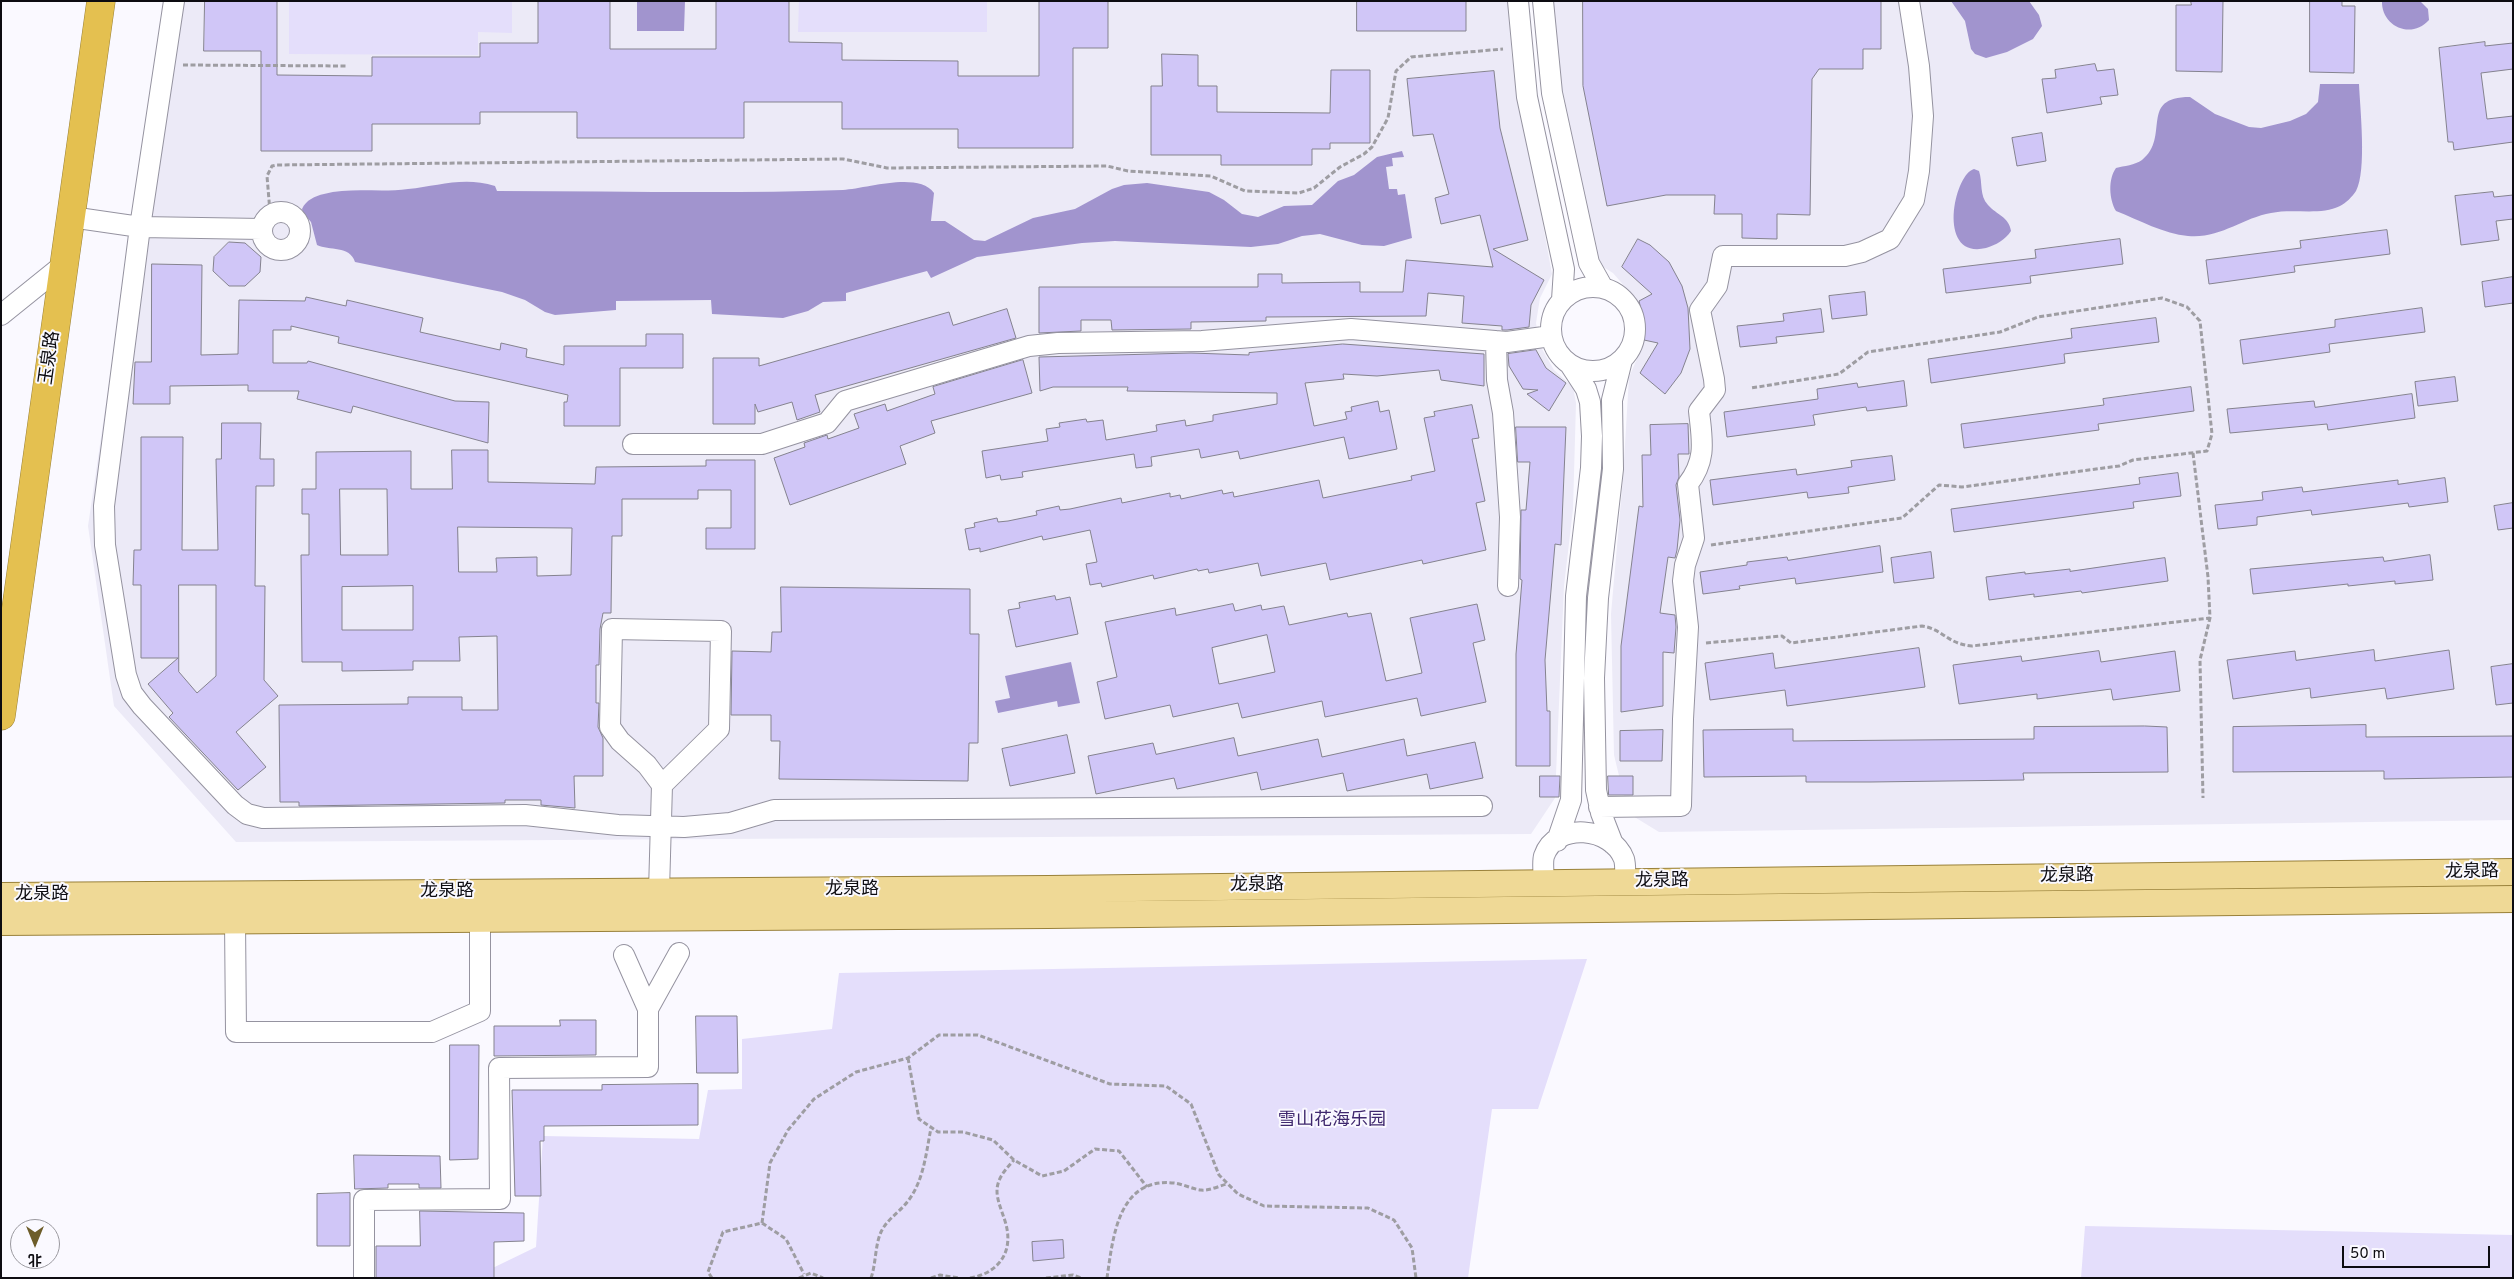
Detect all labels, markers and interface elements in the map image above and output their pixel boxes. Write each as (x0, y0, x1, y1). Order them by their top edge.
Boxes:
street label: 玉泉路 (37, 330, 65, 386)
street label: 龙泉路 (2445, 862, 2499, 884)
street label: 龙泉路 (2040, 866, 2094, 888)
street label: 龙泉路 (1635, 871, 1689, 893)
street label: 龙泉路 (1230, 875, 1284, 897)
street label: 龙泉路 (825, 879, 879, 901)
street label: 龙泉路 (420, 881, 474, 903)
street label: 龙泉路 (15, 884, 69, 906)
park label: 雪山花海乐园 (1278, 1110, 1386, 1132)
north arrow (10, 1219, 60, 1269)
scale bar (2344, 1236, 2492, 1268)
text: 50 m (2350, 1245, 2385, 1264)
text: 北 (28, 1250, 42, 1267)

